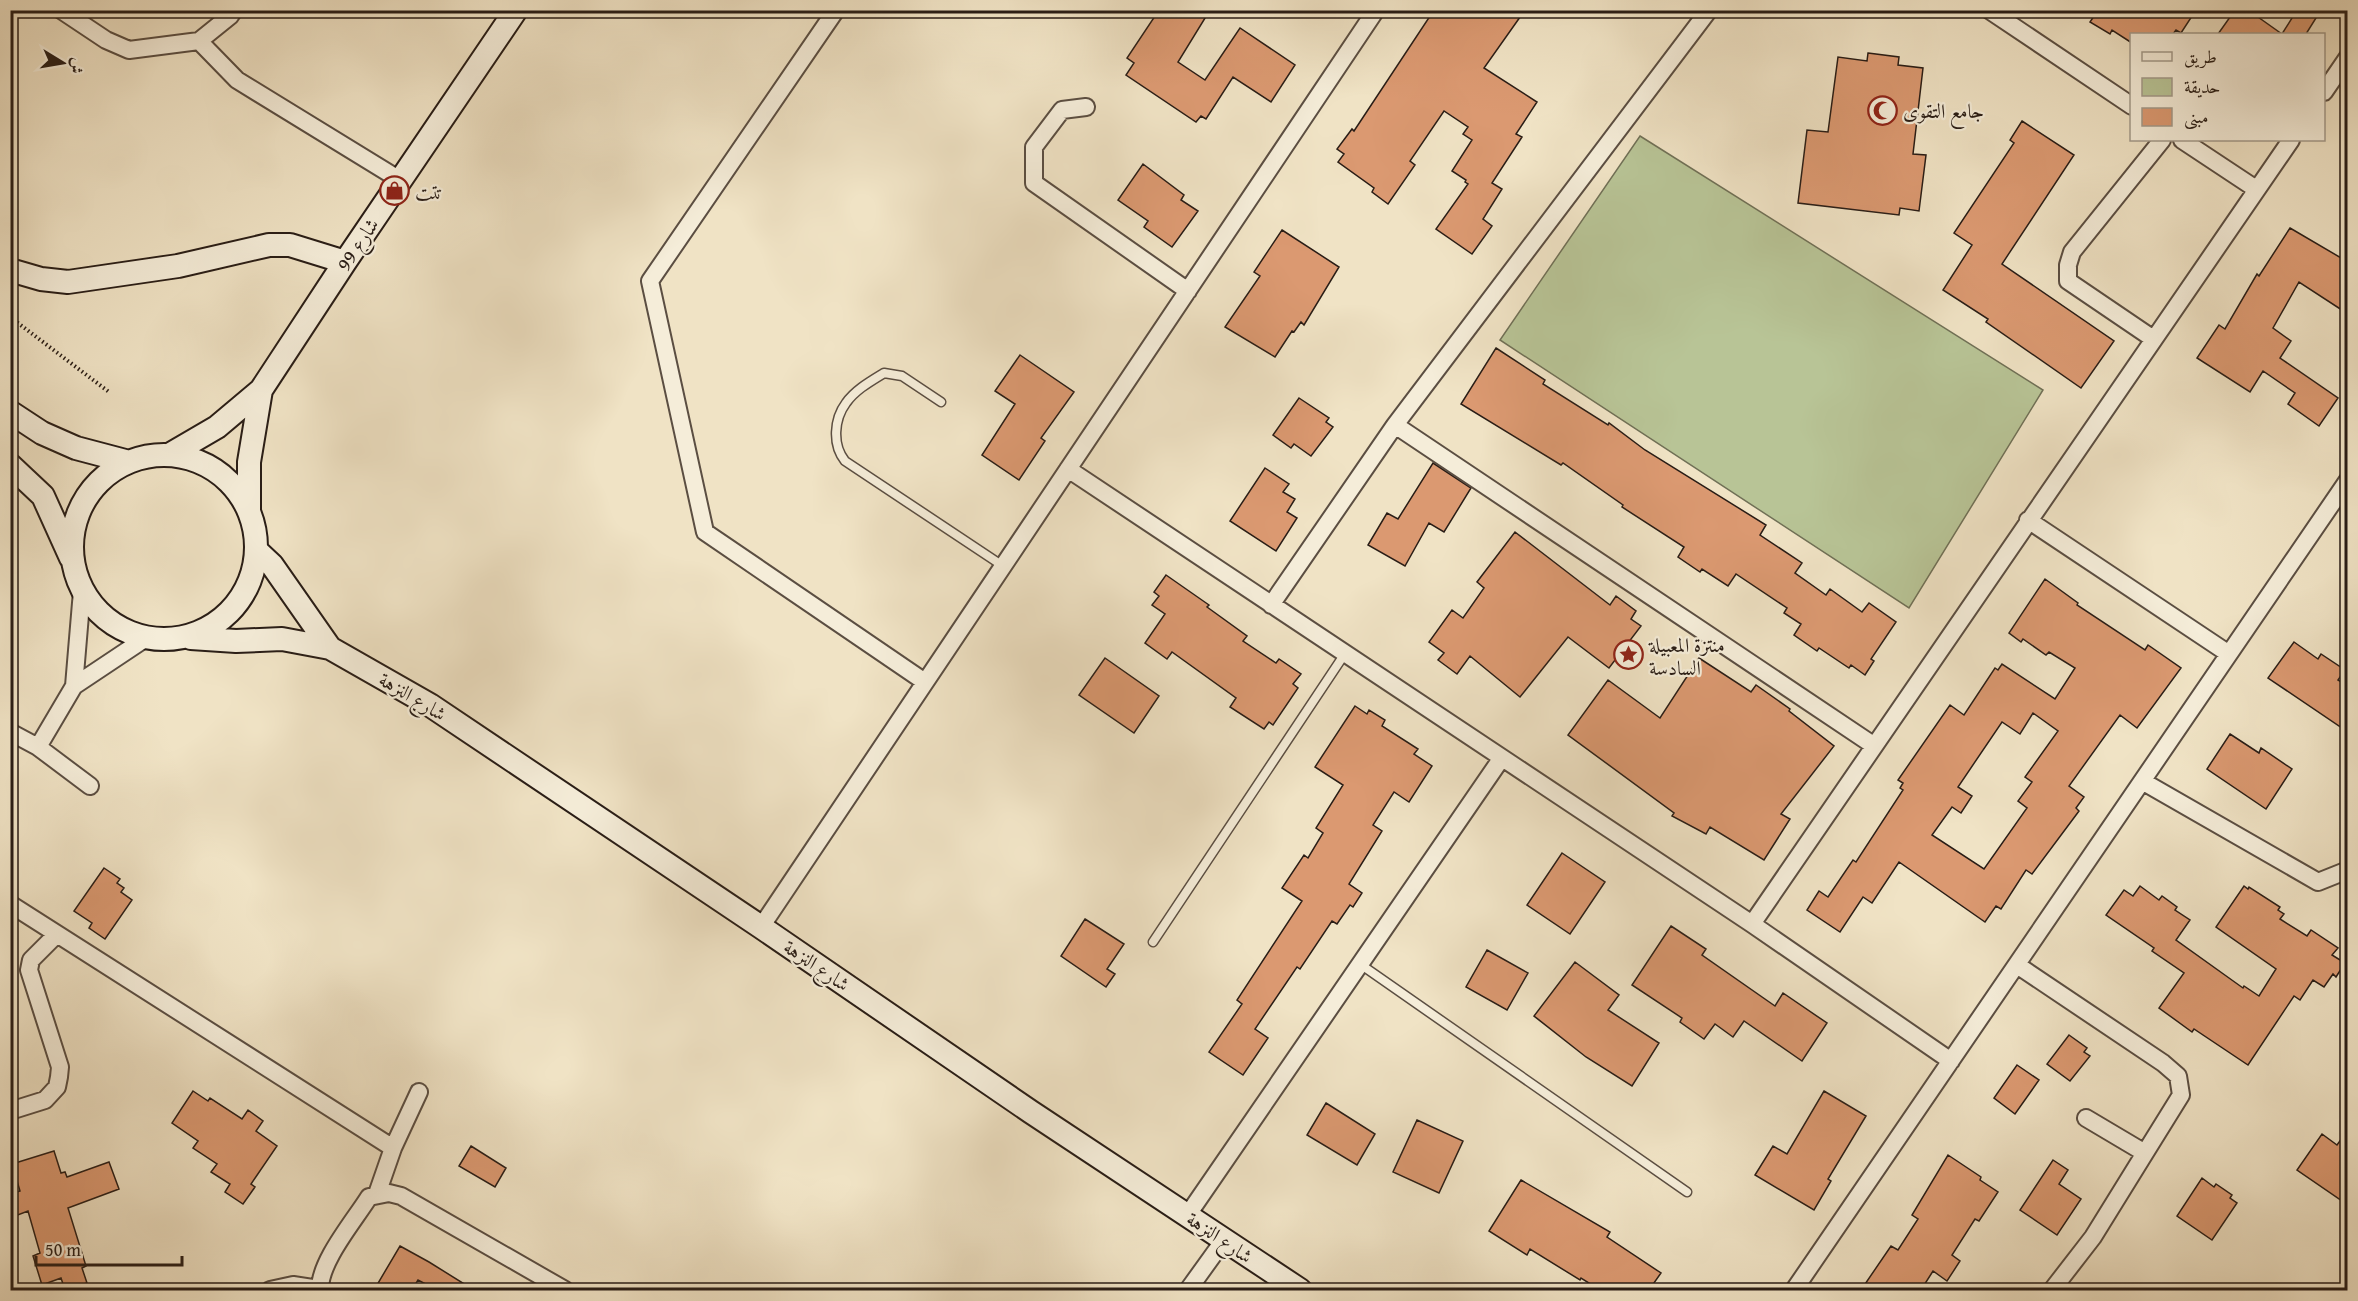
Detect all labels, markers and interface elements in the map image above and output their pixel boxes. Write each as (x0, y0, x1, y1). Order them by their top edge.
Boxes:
north arrow (33, 33, 93, 93)
legend (2130, 33, 2325, 141)
text: طريق (2184, 43, 2217, 70)
text: ش (64, 56, 91, 76)
text: حديقة (2184, 73, 2220, 100)
mosque icon: جامع التقوى (1866, 94, 1898, 126)
place label: جامع التقوى (1903, 96, 1984, 129)
text: مبنى (2184, 103, 2209, 130)
shop icon: تتت (378, 175, 410, 207)
place label: تتت (415, 177, 443, 206)
street label: شارع 99 (329, 212, 389, 279)
place label: منتزة المعبيلة السادسة (1648, 630, 1725, 682)
place icon: منتزة المعبيلة السادسة (1612, 639, 1644, 671)
street label: شارع النزهة (372, 664, 452, 731)
street label: شارع النزهة (776, 932, 856, 1001)
street label: شارع النزهة (1179, 1204, 1259, 1273)
scale bar (36, 1229, 182, 1267)
text: 50 m (45, 1236, 81, 1263)

